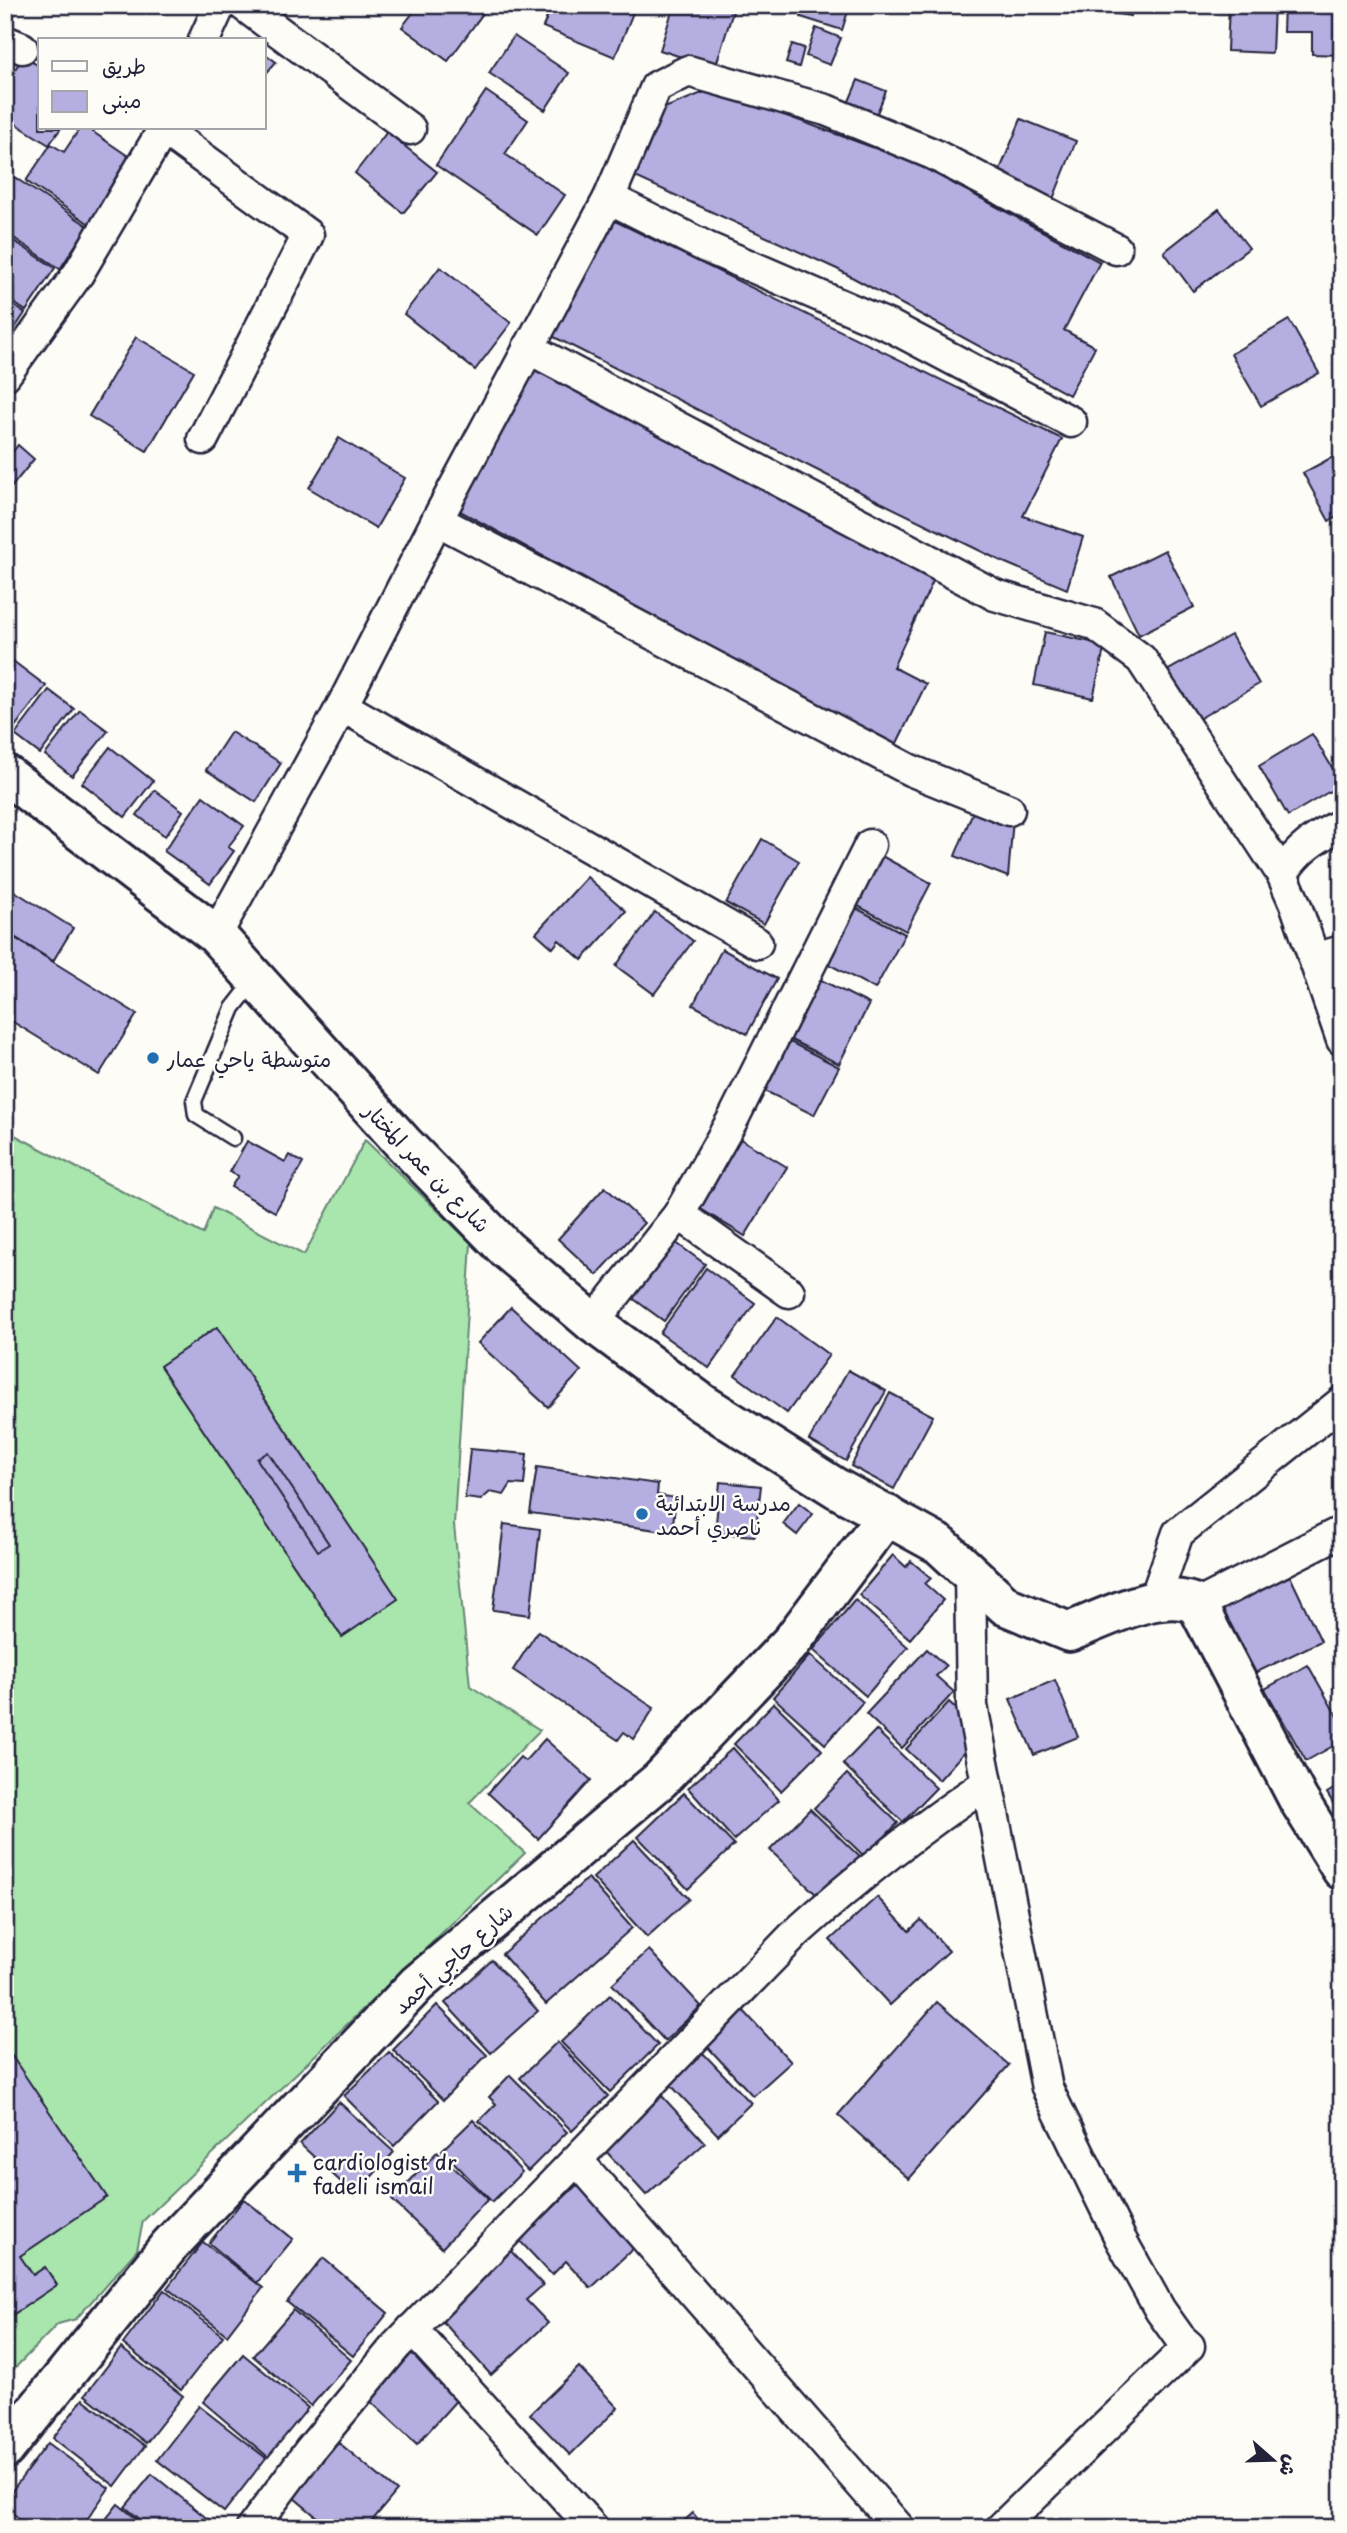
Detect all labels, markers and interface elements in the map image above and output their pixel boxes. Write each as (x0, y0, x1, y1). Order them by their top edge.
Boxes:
legend (38, 38, 266, 130)
text: طريق (102, 49, 146, 81)
text: مبنى (102, 83, 141, 115)
place label: متوسطة ياحي عمار (166, 1042, 331, 1079)
marker: متوسطة ياحي عمار (145, 1050, 161, 1066)
street label: شارع بن عمر المختار (355, 1093, 498, 1240)
place label: مدرسة الابتدائية ناصري أحمد (656, 1486, 791, 1543)
marker: مدرسة الابتدائية ناصري أحمد (634, 1506, 650, 1522)
street label: شارع حاجي أحمد (385, 1895, 523, 2025)
place label: cardiologist dr fadeli ismail (313, 2145, 457, 2201)
marker: cardiologist dr fadeli ismail (287, 2163, 307, 2183)
north arrow (1238, 2424, 1308, 2494)
text: ش (1273, 2452, 1307, 2481)

